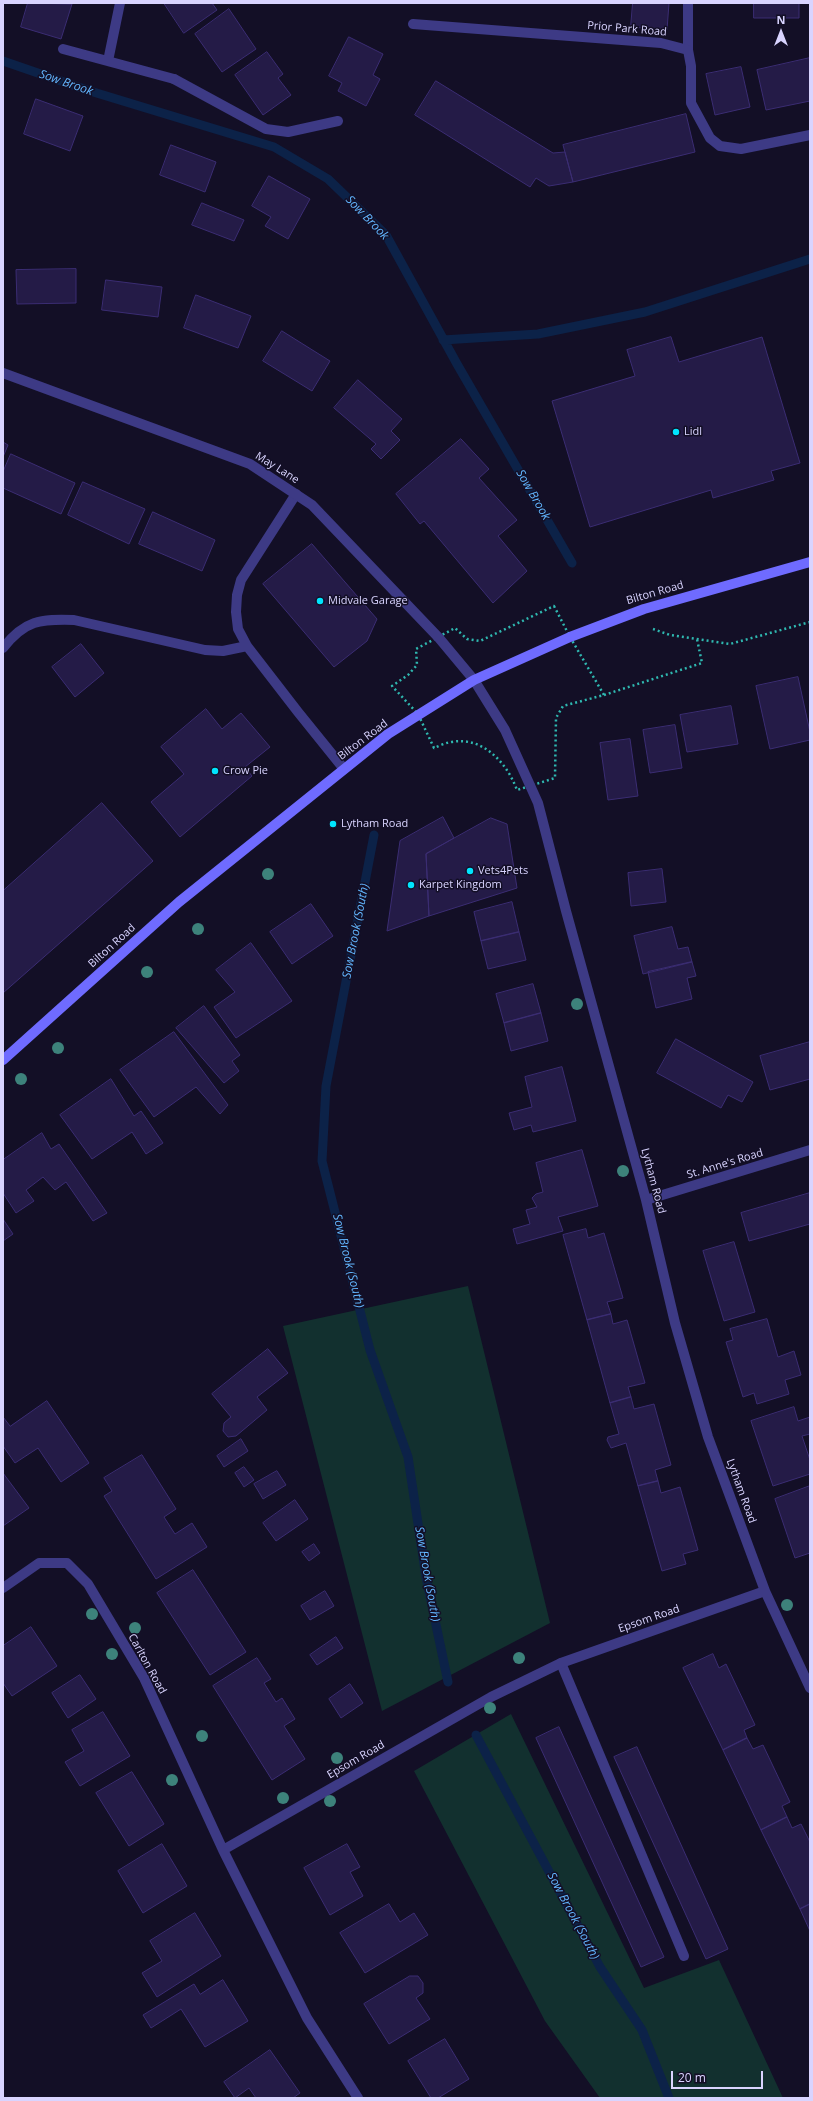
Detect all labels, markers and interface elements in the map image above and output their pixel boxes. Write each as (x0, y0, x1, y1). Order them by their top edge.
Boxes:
north arrow (761, 12, 801, 52)
text: N (777, 12, 785, 27)
street label: Prior Park Road (587, 19, 667, 39)
water label: Sow Brook (37, 67, 95, 99)
water label: Sow Brook (342, 193, 392, 243)
place label: Lidl (684, 425, 702, 439)
marker: Lidl (671, 427, 681, 437)
street label: May Lane (253, 449, 301, 487)
water label: Sow Brook (513, 467, 553, 523)
street label: Bilton Road (625, 579, 685, 607)
place label: Midvale Garage (328, 594, 408, 608)
marker: Midvale Garage (315, 596, 325, 606)
street label: Bilton Road (335, 717, 391, 763)
place label: Crow Pie (223, 764, 268, 778)
marker: Crow Pie (210, 766, 220, 776)
place label: Lytham Road (341, 817, 408, 831)
marker: Lytham Road (328, 819, 338, 829)
place label: Vets4Pets (478, 864, 528, 878)
marker: Vets4Pets (465, 866, 475, 876)
place label: Karpet Kingdom (419, 878, 502, 892)
marker: Karpet Kingdom (406, 880, 416, 890)
water label: Sow Brook (South) (340, 882, 372, 980)
street label: Bilton Road (86, 921, 138, 971)
street label: St. Anne's Road (685, 1146, 765, 1182)
street label: Lytham Road (638, 1147, 668, 1215)
water label: Sow Brook (South) (329, 1213, 367, 1309)
street label: Lytham Road (723, 1457, 759, 1525)
water label: Sow Brook (South) (412, 1525, 442, 1623)
street label: Epsom Road (617, 1602, 681, 1636)
street label: Carlton Road (125, 1632, 169, 1696)
street label: Epsom Road (325, 1738, 387, 1782)
water label: Sow Brook (South) (544, 1870, 602, 1962)
scale bar (673, 2063, 765, 2089)
text: 20 m (678, 2069, 706, 2086)

